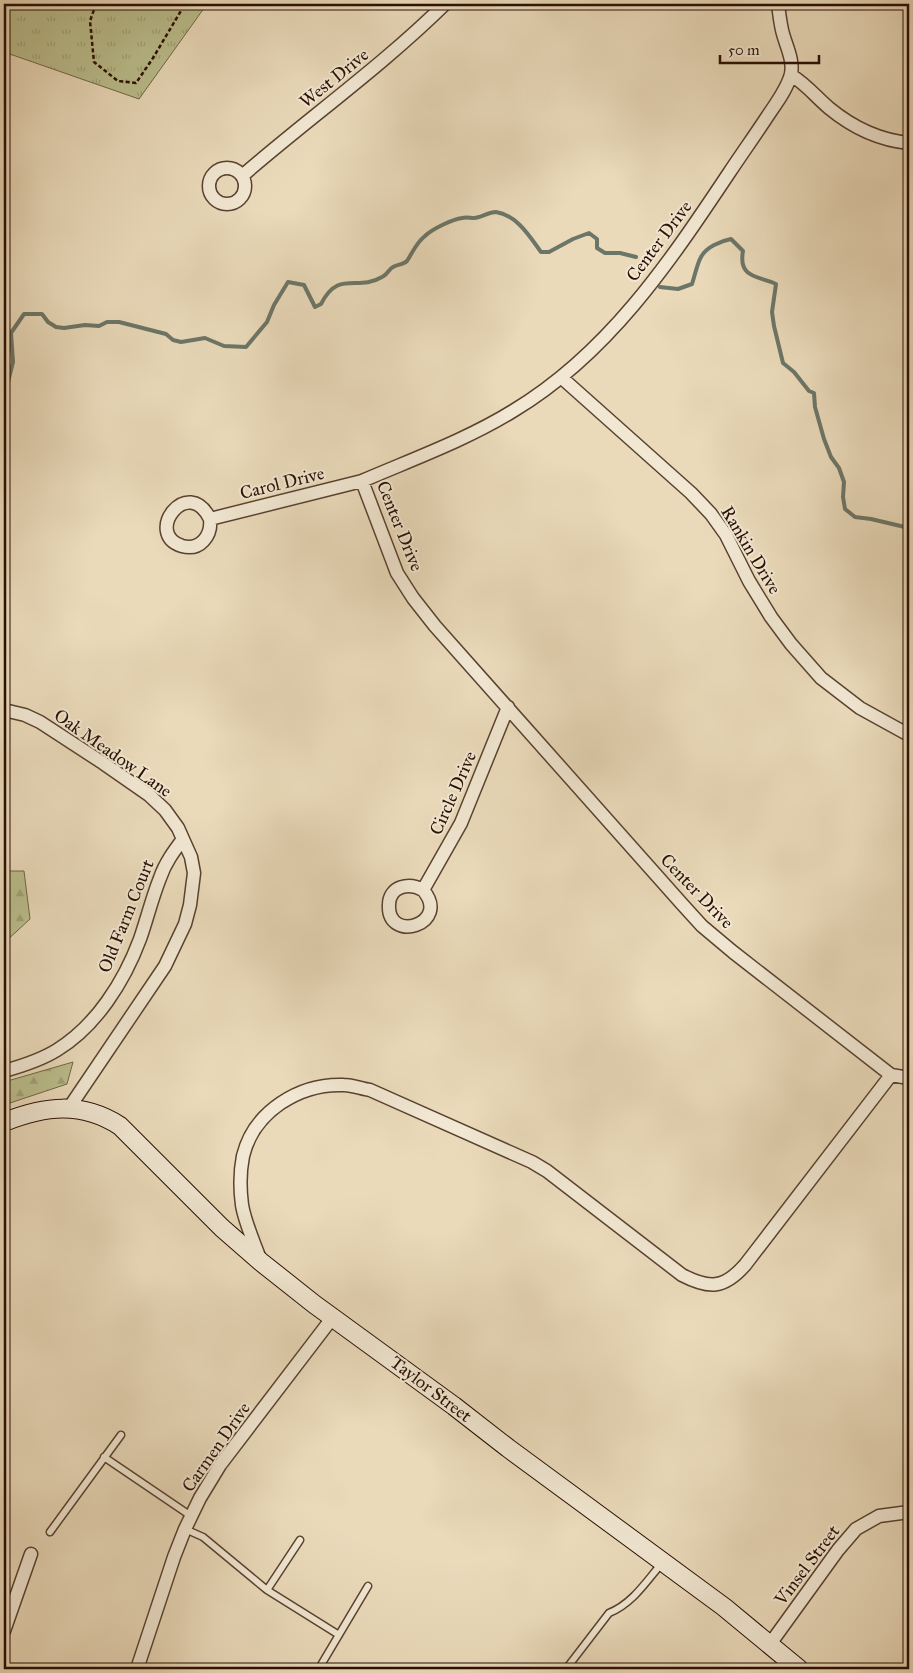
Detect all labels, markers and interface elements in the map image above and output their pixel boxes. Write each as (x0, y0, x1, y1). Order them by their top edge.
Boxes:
scale bar (720, 32, 819, 64)
text: 50 m (728, 41, 760, 59)
street label: West Drive (295, 44, 373, 112)
street label: Center Drive (621, 196, 697, 286)
street label: Carol Drive (238, 462, 326, 504)
street label: Center Drive (372, 478, 428, 574)
street label: Rankin Drive (716, 502, 786, 598)
street label: Oak Meadow Lane (50, 704, 176, 802)
street label: Circle Drive (425, 748, 481, 838)
street label: Center Drive (656, 849, 738, 933)
street label: Old Farm Court (93, 856, 159, 976)
street label: Taylor Street (386, 1351, 477, 1427)
street label: Carmen Drive (177, 1398, 255, 1496)
street label: Vinsel Street (769, 1520, 845, 1610)

